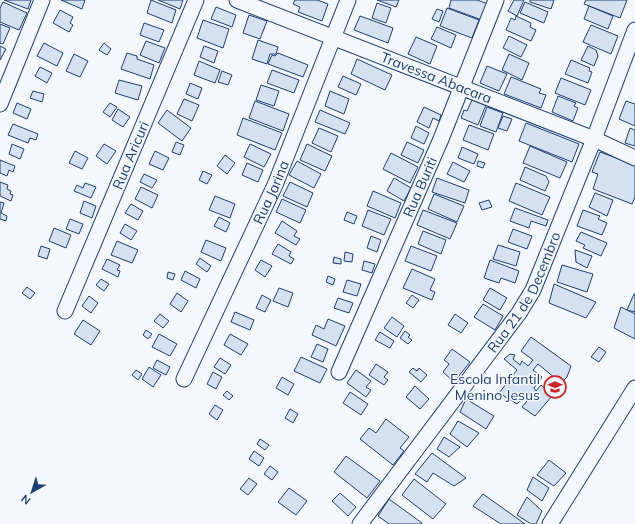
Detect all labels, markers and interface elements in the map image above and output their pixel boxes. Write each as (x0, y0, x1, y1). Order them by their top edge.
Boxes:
street label: Travessa Abacara (378, 48, 494, 107)
street label: Rua Aricuri (108, 119, 153, 192)
street label: Rua Buriti (399, 154, 441, 220)
street label: Rua Jarina (249, 158, 293, 227)
street label: Rua 21 de Decembro (483, 229, 565, 356)
place label: Escola Infantil Menino Jesus (450, 370, 540, 404)
school or university icon: Escola Infantil Menino Jesus (542, 374, 568, 400)
north arrow (12, 472, 52, 512)
text: N (18, 492, 33, 508)

